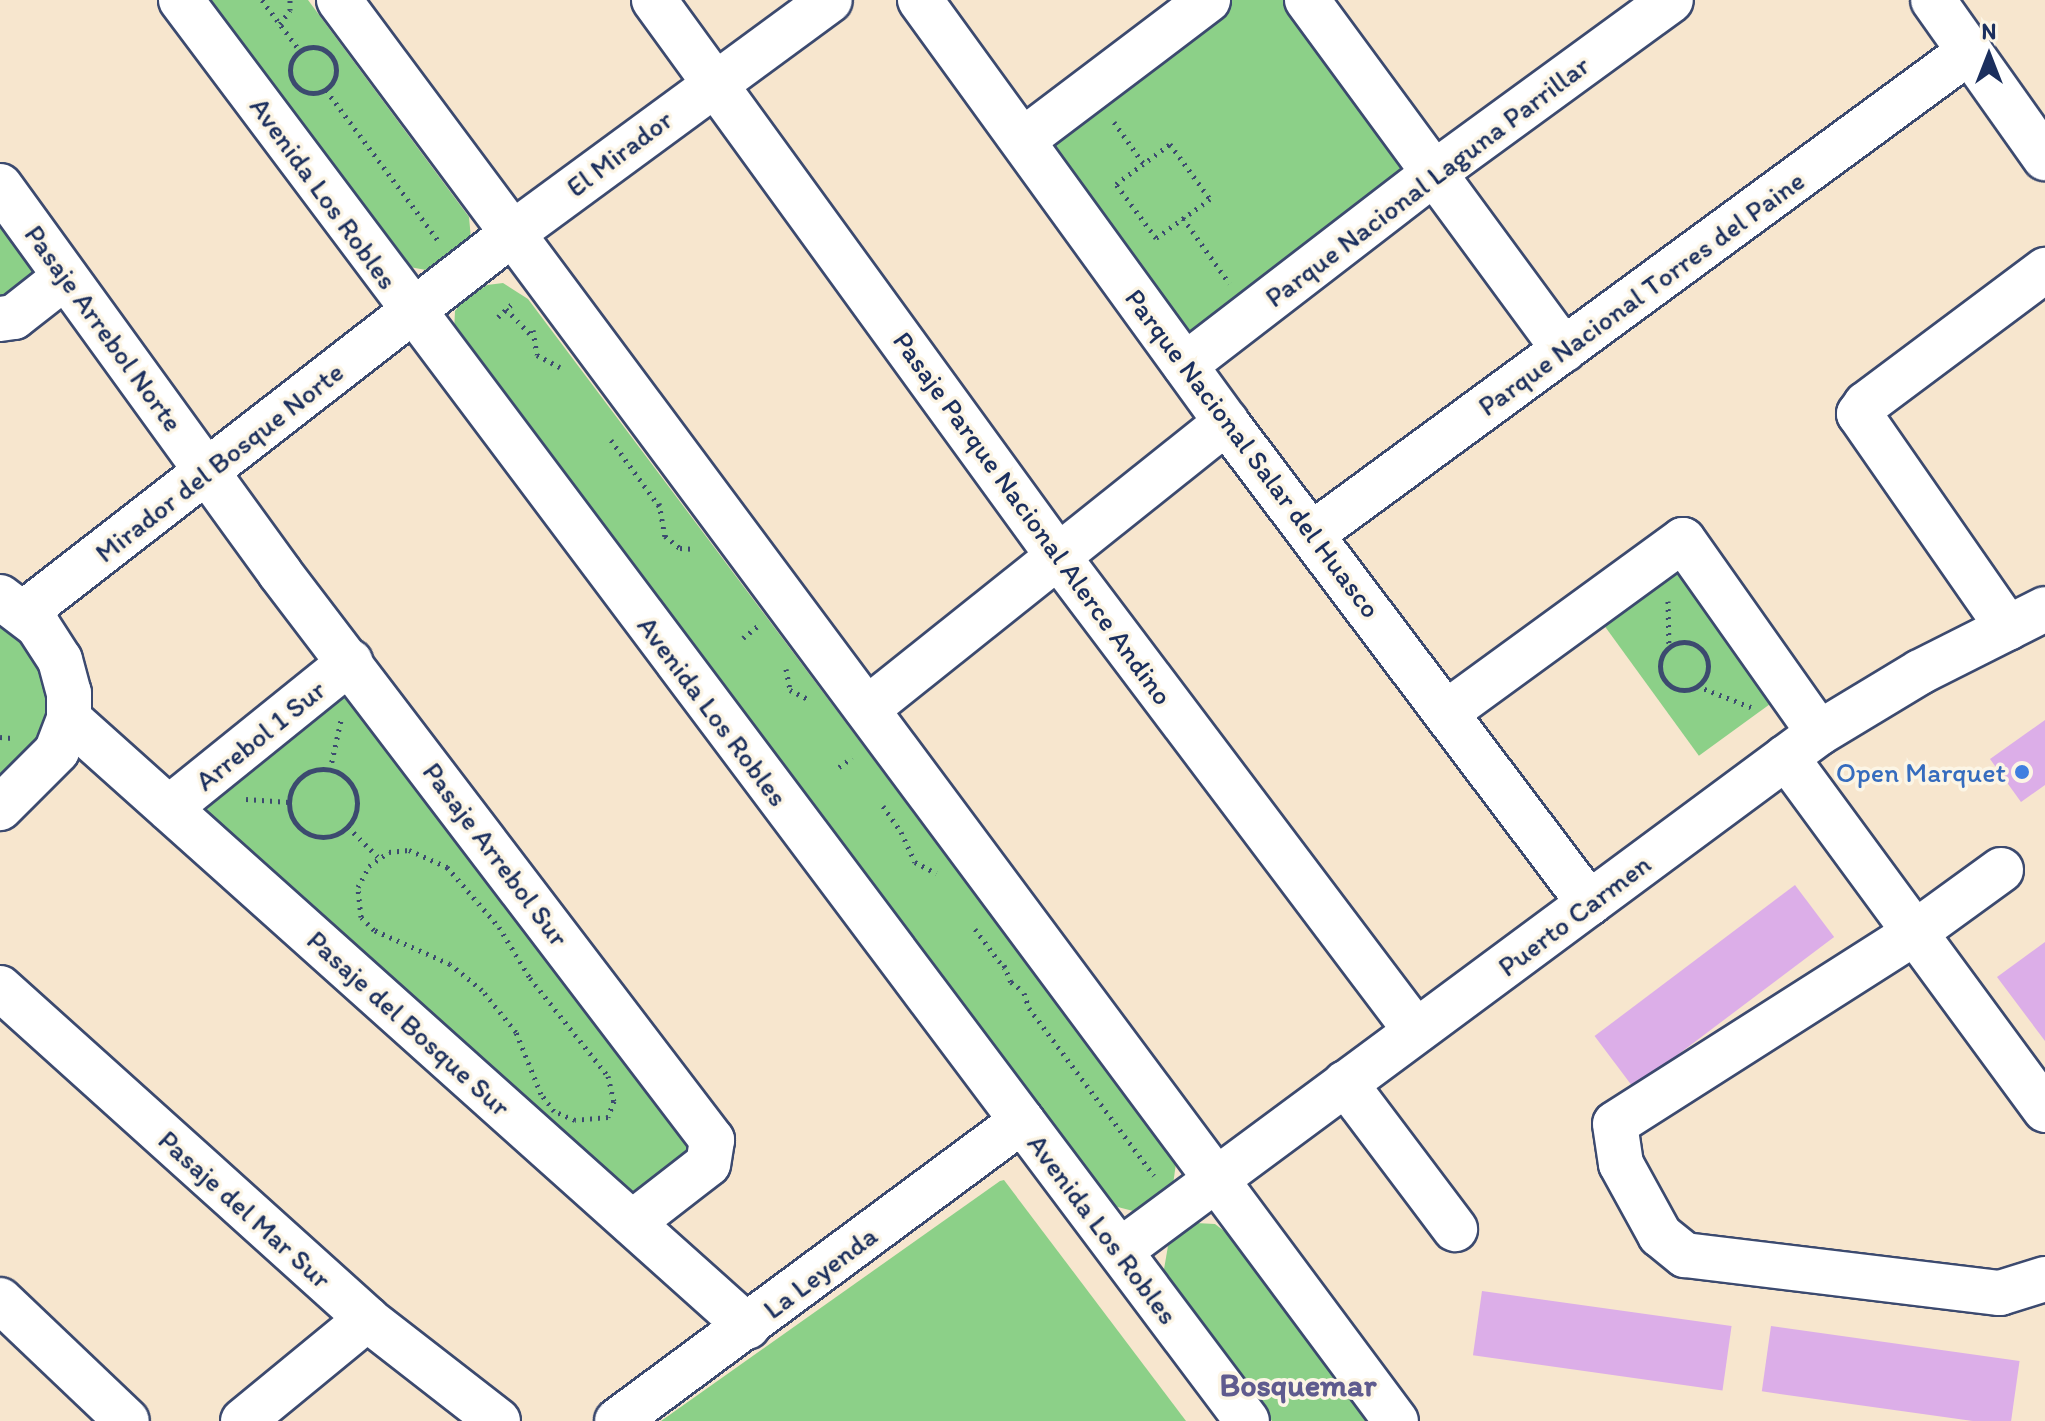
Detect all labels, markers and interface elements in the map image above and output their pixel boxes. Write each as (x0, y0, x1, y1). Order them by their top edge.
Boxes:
north arrow (1949, 16, 2029, 96)
text: N (1982, 18, 1996, 45)
street label: Parque Nacional Laguna Parrillar (1259, 49, 1595, 313)
street label: Avenida Los Robles (243, 91, 405, 295)
street label: El Mirador (559, 102, 679, 204)
street label: Parque Nacional Torres del Paine (1473, 164, 1809, 422)
street label: Pasaje Arrebol Norte (18, 218, 190, 438)
street label: Parque Nacional Salar del Huasco (1119, 282, 1387, 624)
street label: Pasaje Parque Nacional Alerce Andino (886, 325, 1180, 711)
street label: Mirador del Bosque Norte (88, 355, 350, 569)
street label: Avenida Los Robles (631, 610, 795, 812)
street label: Arrebol 1 Sur (188, 672, 332, 798)
place label: Open Marquet (1835, 755, 2006, 789)
street label: Pasaje Arrebol Sur (416, 756, 576, 952)
marker: Open Marquet (2013, 763, 2031, 781)
street label: Puerto Carmen (1491, 847, 1657, 983)
street label: Pasaje del Bosque Sur (300, 923, 518, 1123)
street label: Pasaje del Mar Sur (151, 1122, 339, 1296)
street label: Avenida Los Robles (1021, 1128, 1185, 1330)
street label: La Leyenda (757, 1218, 883, 1326)
district label: Bosquemar (1220, 1366, 1376, 1404)

